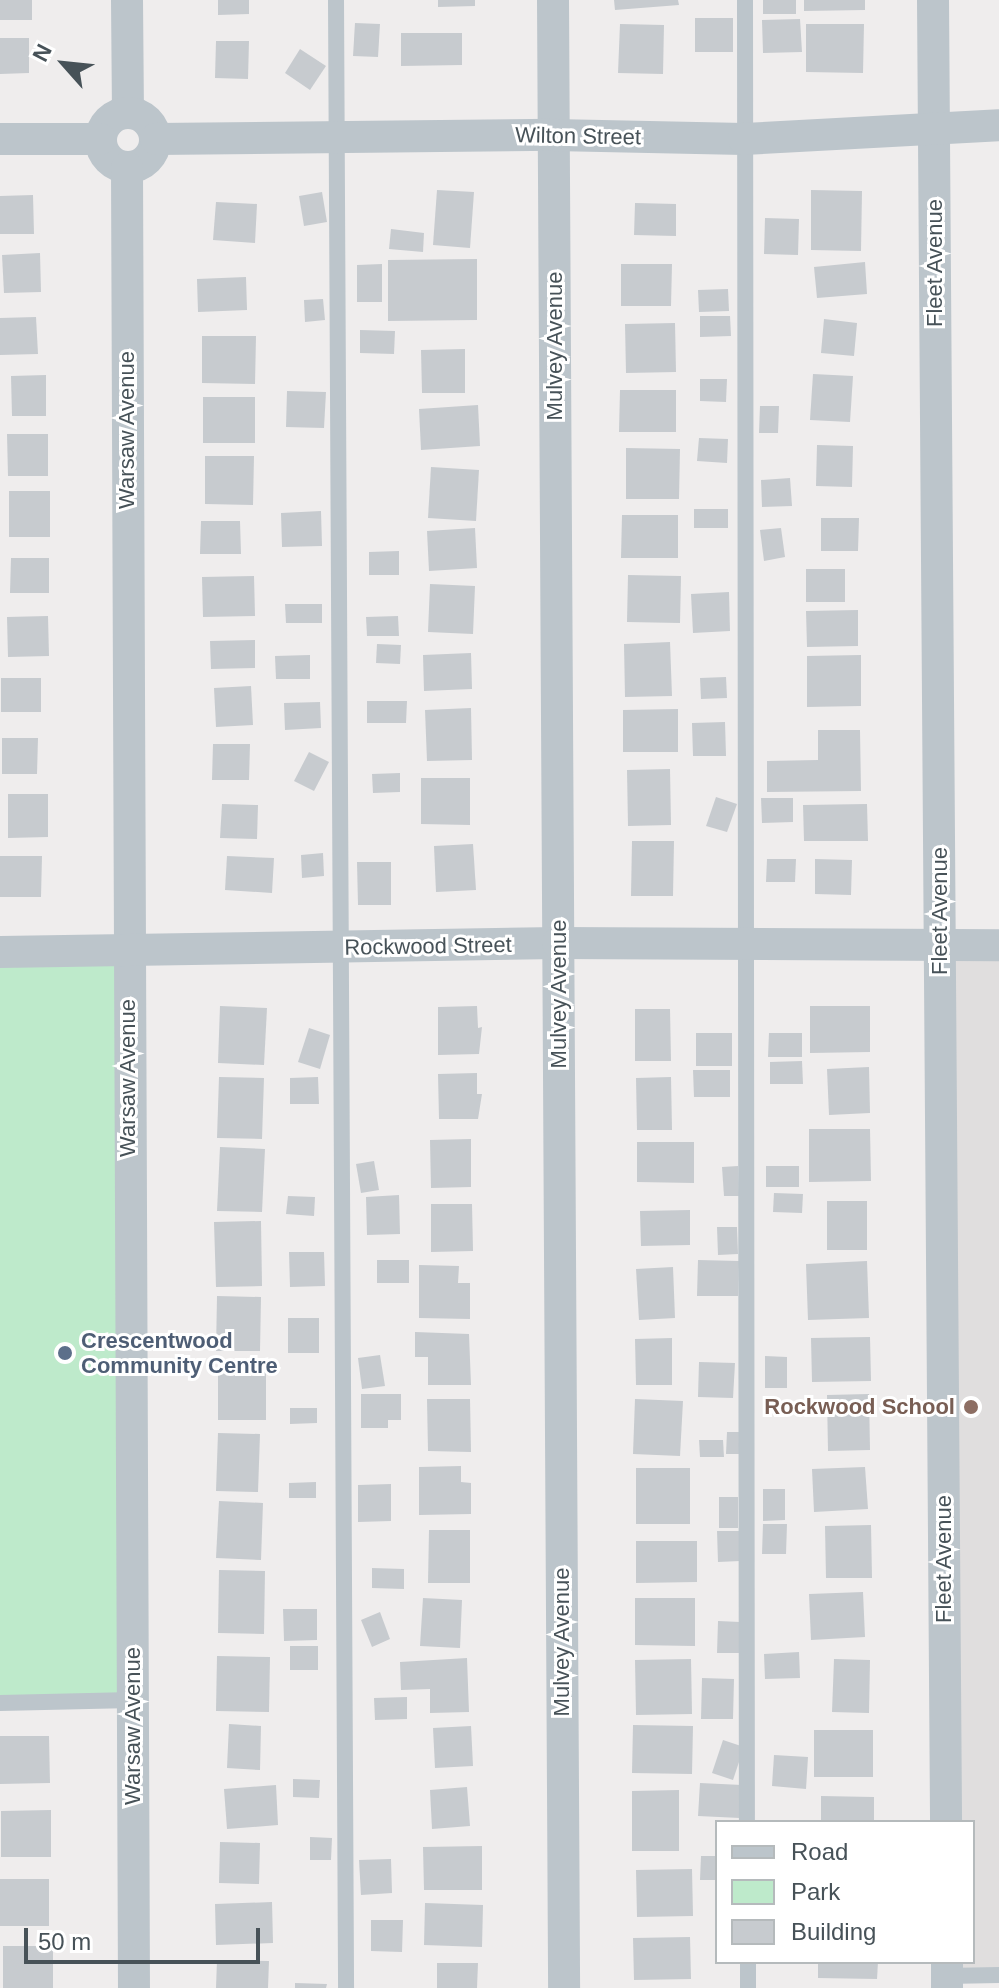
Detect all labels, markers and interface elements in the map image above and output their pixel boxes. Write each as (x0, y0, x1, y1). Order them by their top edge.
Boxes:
north arrow (24, 24, 104, 104)
text: N (27, 40, 57, 66)
street label: Wilton Street (515, 122, 641, 150)
street label: Fleet Avenue (922, 198, 948, 328)
street label: Mulvey Avenue (542, 271, 568, 421)
street label: Warsaw Avenue (114, 351, 140, 509)
street label: Fleet Avenue (927, 846, 953, 976)
street label: Mulvey Avenue (546, 919, 572, 1069)
street label: Rockwood Street (344, 931, 512, 961)
street label: Warsaw Avenue (115, 999, 141, 1157)
place label: Crescentwood Community Centre (81, 1327, 278, 1378)
marker: Crescentwood Community Centre (56, 1344, 74, 1362)
place label: Rockwood School (764, 1394, 955, 1420)
marker: Rockwood School (962, 1398, 980, 1416)
street label: Fleet Avenue (931, 1494, 957, 1624)
street label: Mulvey Avenue (549, 1567, 575, 1717)
street label: Warsaw Avenue (120, 1647, 146, 1805)
legend (715, 1820, 975, 1964)
text: Road (791, 1838, 848, 1865)
text: Park (791, 1878, 840, 1905)
scale bar (28, 1912, 264, 1962)
text: Building (791, 1918, 876, 1945)
text: 50 m (38, 1928, 91, 1955)

